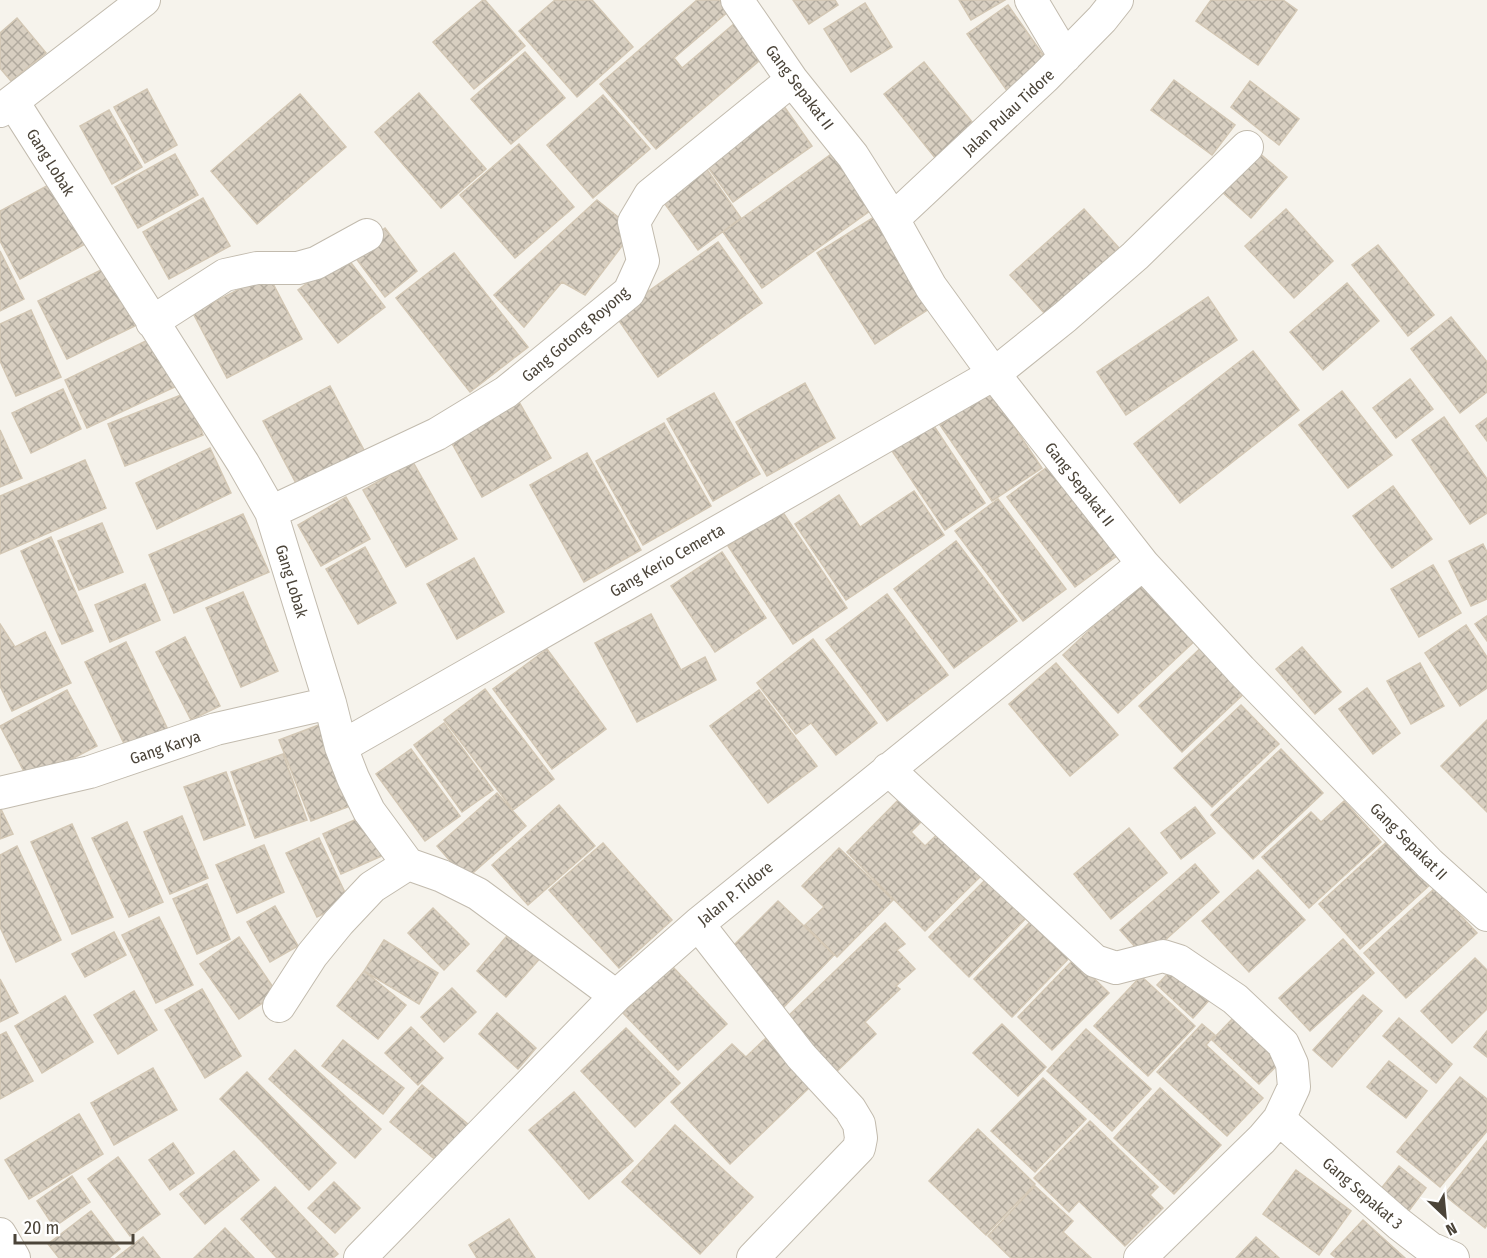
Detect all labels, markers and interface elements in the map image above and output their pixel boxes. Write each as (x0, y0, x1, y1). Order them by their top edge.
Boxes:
street label: Gang Sepakat II (762, 41, 838, 133)
street label: Jalan Pulau Tidore (959, 65, 1058, 160)
street label: Gang Lobak (23, 125, 79, 200)
street label: Gang Gotong Royong (518, 282, 633, 386)
street label: Gang Sepakat II (1041, 439, 1118, 530)
street label: Gang Kerio Cemerta (607, 520, 728, 601)
street label: Gang Lobak (271, 542, 312, 621)
street label: Gang Karya (127, 727, 203, 768)
street label: Gang Sepakat II (1366, 799, 1451, 884)
street label: Jalan P. Tidore (694, 857, 777, 929)
street label: Gang Sepakat 3 (1319, 1153, 1407, 1233)
north arrow (1415, 1186, 1475, 1246)
scale bar (15, 1207, 134, 1245)
text: 20 m (24, 1217, 59, 1239)
text: N (1443, 1218, 1460, 1240)

